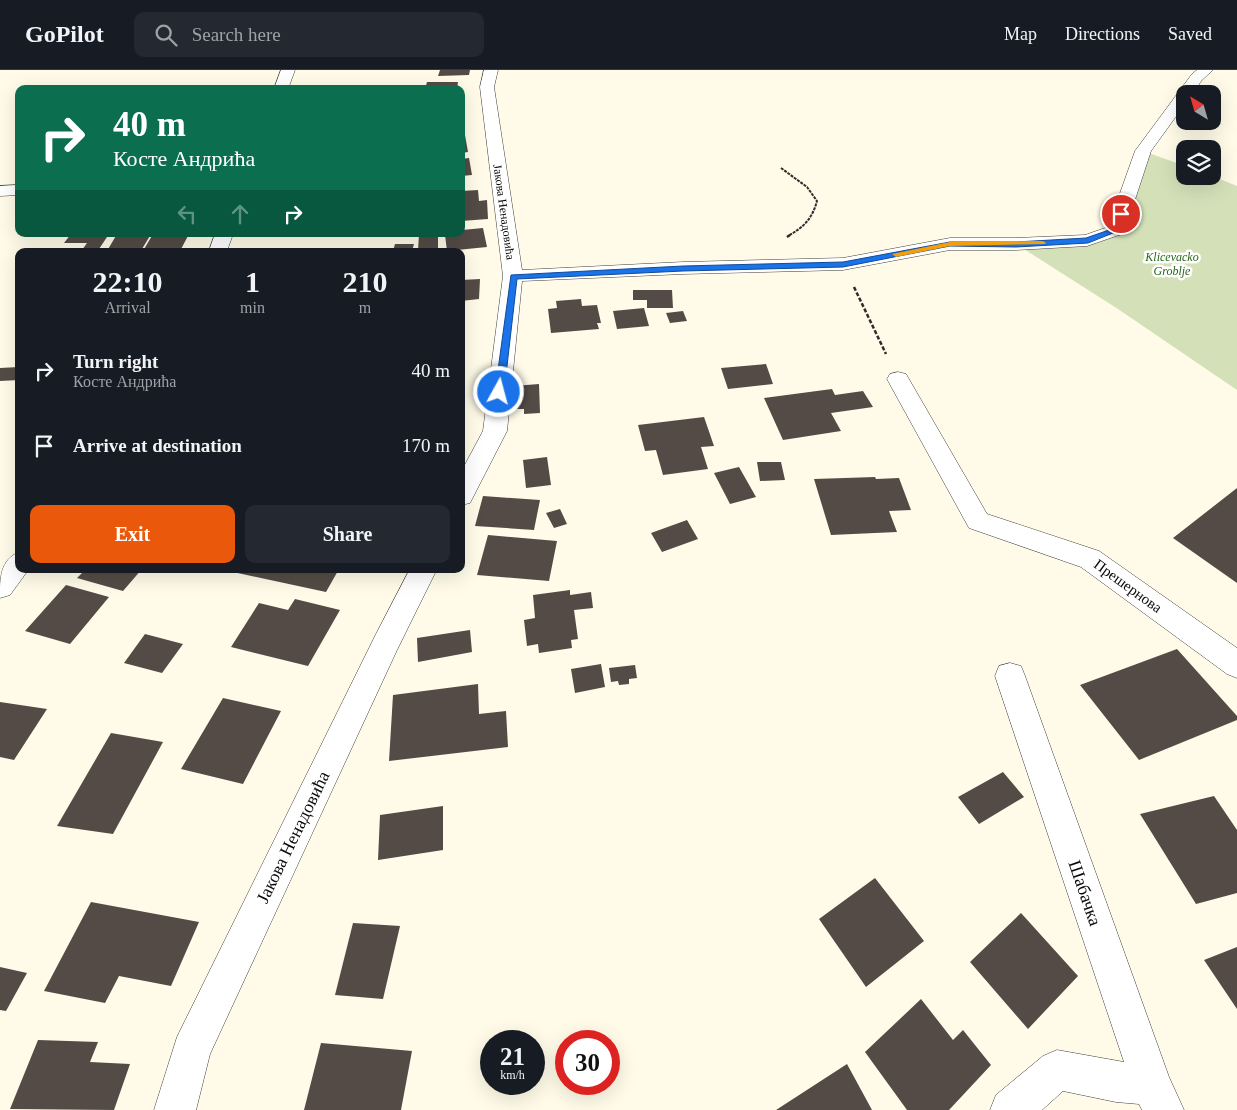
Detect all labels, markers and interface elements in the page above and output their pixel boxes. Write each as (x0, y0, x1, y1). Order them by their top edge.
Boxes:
search box (134, 12, 484, 57)
text: GoPilot (25, 21, 104, 47)
icon: search (152, 21, 180, 49)
text: Search here (192, 24, 281, 45)
text: Map (1004, 24, 1037, 44)
text: Directions (1065, 24, 1140, 44)
text: Saved (1168, 24, 1212, 44)
north arrow (1176, 85, 1221, 130)
map controls (1176, 85, 1221, 185)
icon: right (30, 105, 95, 170)
text: 40 m (113, 105, 186, 144)
button: layers (1176, 140, 1221, 185)
text: Косте Андрића (113, 146, 255, 171)
street label: Јакова Ненадовића (490, 163, 518, 261)
pin (1100, 193, 1142, 235)
icon: left (173, 200, 201, 228)
icon: ahead (226, 200, 254, 228)
icon: right (279, 200, 307, 228)
icon: arrive (1107, 200, 1135, 228)
park label: Klicevacko Groblje (1144, 250, 1199, 278)
text: 22:10 (93, 265, 163, 298)
text: 1 (245, 265, 260, 298)
text: 210 (342, 265, 387, 298)
text: Arrival (104, 299, 151, 316)
text: min (240, 299, 265, 316)
text: m (359, 299, 371, 316)
text: Turn right (73, 351, 158, 372)
icon: right (30, 357, 58, 385)
text: 40 m (411, 360, 450, 381)
position arrow (472, 365, 524, 417)
text: Косте Андрића (73, 373, 176, 390)
icon: arrive (30, 432, 58, 460)
text: Arrive at destination (73, 435, 242, 456)
text: 170 m (402, 435, 450, 456)
button: Exit (30, 505, 235, 563)
button: Share (245, 505, 450, 563)
street label: Прешернова (1091, 556, 1165, 616)
street label: Јакова Ненадовића (252, 768, 334, 906)
street label: Шабачка (1064, 858, 1106, 928)
speed limit sign: 30 (555, 1030, 620, 1095)
text: 21 (500, 1043, 525, 1070)
text: km/h (500, 1068, 525, 1082)

